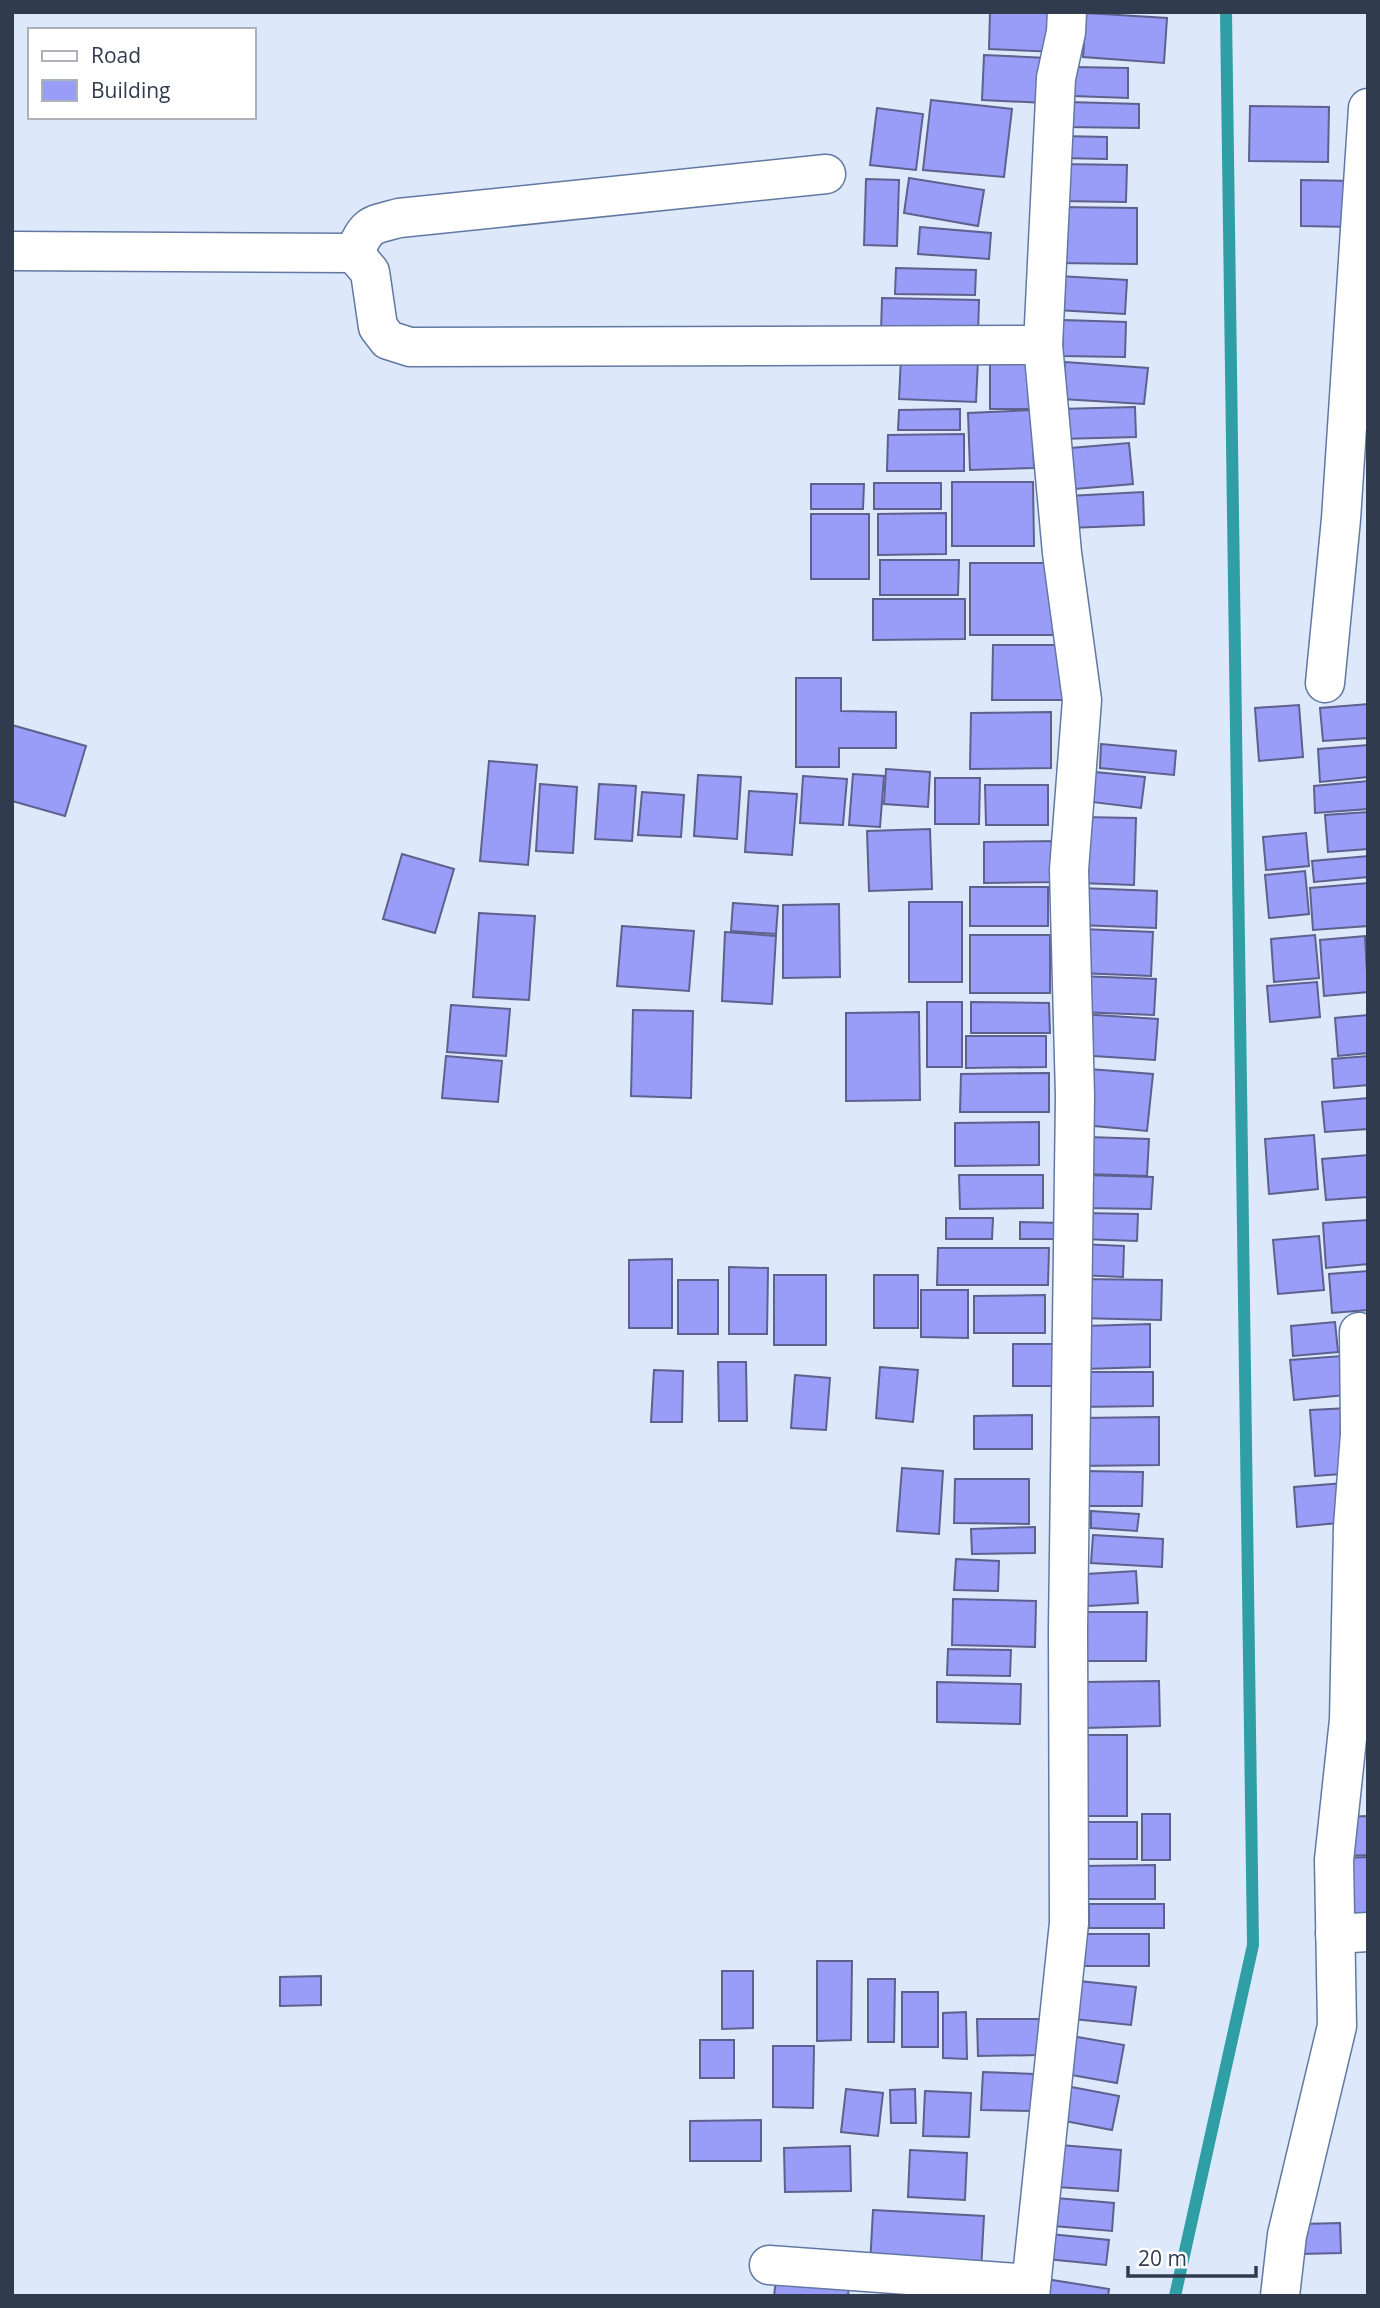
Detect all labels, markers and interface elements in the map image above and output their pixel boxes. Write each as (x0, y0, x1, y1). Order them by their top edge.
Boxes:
legend (28, 28, 256, 119)
text: Road (91, 41, 141, 69)
text: Building (91, 76, 170, 104)
scale bar (1128, 2234, 1256, 2278)
text: 20 m (1138, 2244, 1187, 2272)

